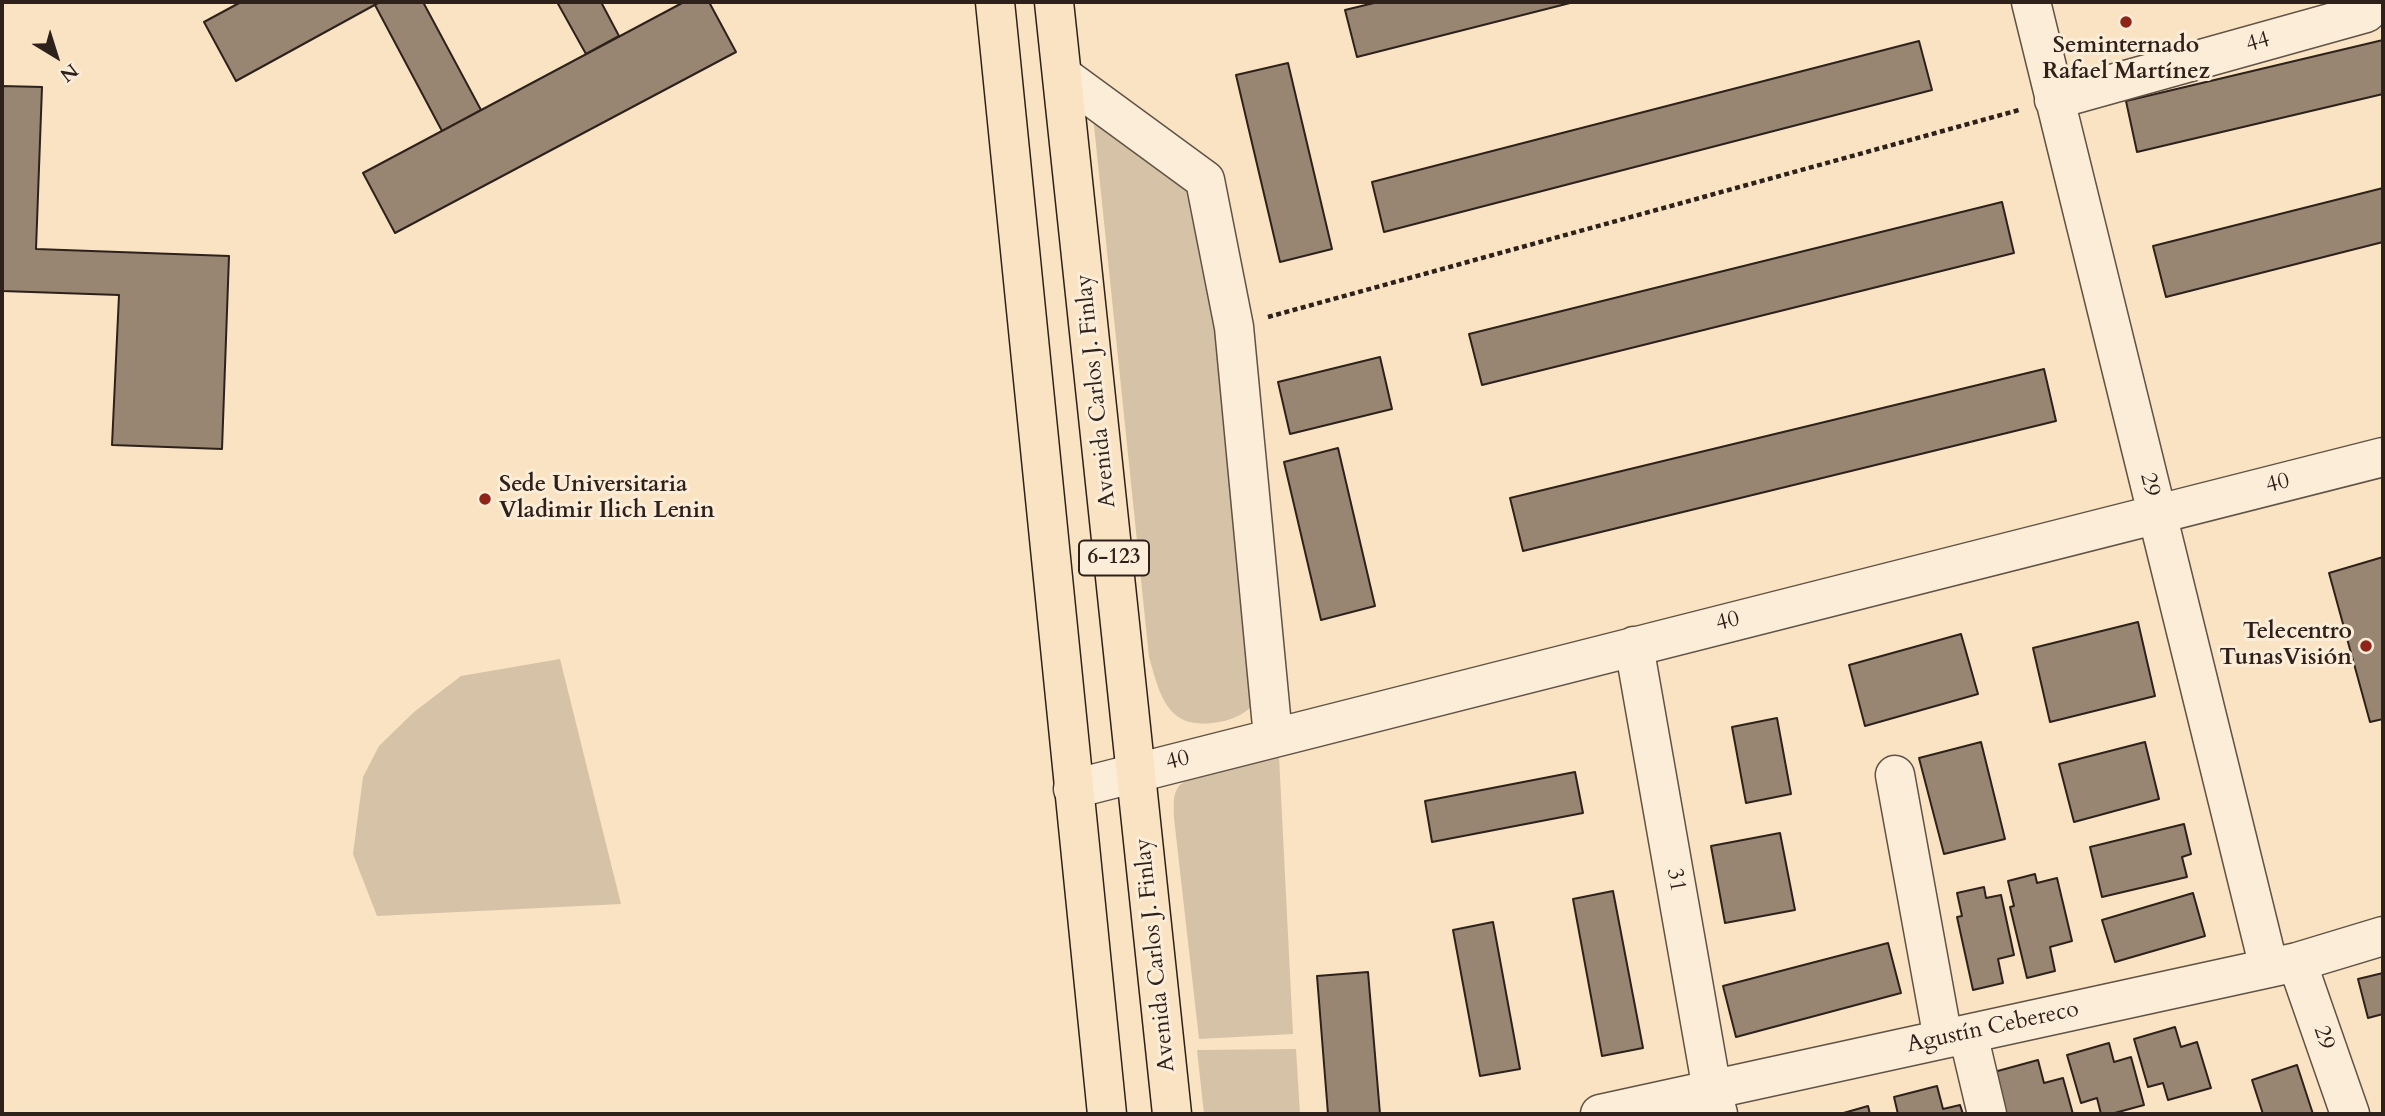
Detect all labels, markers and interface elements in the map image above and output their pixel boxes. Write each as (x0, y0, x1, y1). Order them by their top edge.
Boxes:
marker: Seminternado Rafael Martínez (2118, 14, 2134, 30)
north arrow (21, 21, 91, 91)
street label: 44 (2243, 26, 2273, 60)
place label: Seminternado Rafael Martínez (2042, 33, 2210, 87)
text: N (54, 57, 83, 88)
street label: Avenida Carlos J. Finlay (1071, 273, 1123, 509)
street label: 40 (2263, 468, 2293, 500)
street label: 29 (2133, 470, 2165, 500)
place label: Sede Universitaria Vladimir Ilich Lenin (499, 472, 715, 526)
marker: Sede Universitaria Vladimir Ilich Lenin (477, 491, 493, 507)
road number: 6-123 (1079, 540, 1149, 576)
street label: 40 (1713, 606, 1743, 638)
place label: Telecentro TunasVisión (2219, 619, 2352, 673)
marker: Telecentro TunasVisión (2358, 638, 2374, 654)
street label: 40 (1163, 745, 1193, 777)
street label: Avenida Carlos J. Finlay (1130, 837, 1182, 1073)
street label: 31 (1659, 866, 1691, 894)
street label: Agustín Cebereco (1904, 996, 2082, 1060)
street label: 29 (2306, 1022, 2340, 1054)

